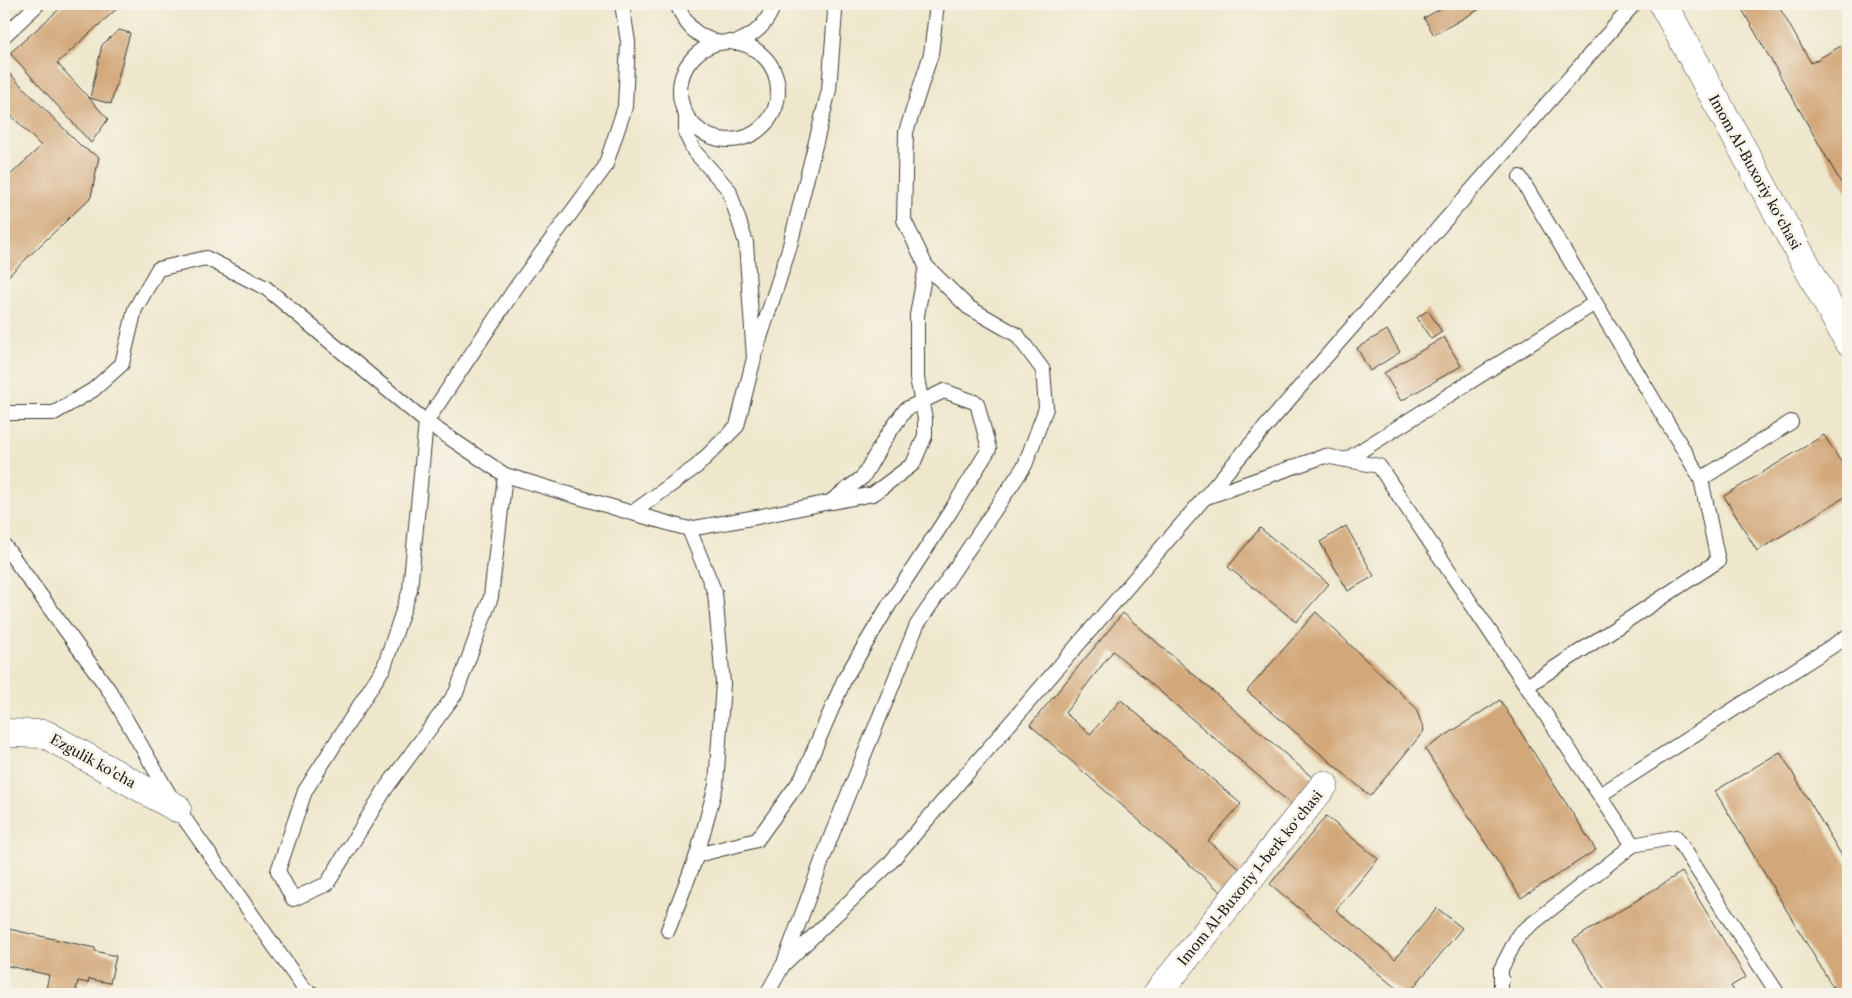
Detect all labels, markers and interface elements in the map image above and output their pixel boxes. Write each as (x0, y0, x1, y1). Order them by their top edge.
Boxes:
street label: Imom Al-Buxoriy koʻchasi (1705, 91, 1805, 253)
street label: Ezgulik ko'cha (47, 730, 139, 792)
street label: Imom Al-Buxoriy 1-berk koʻchasi (1174, 787, 1326, 969)

